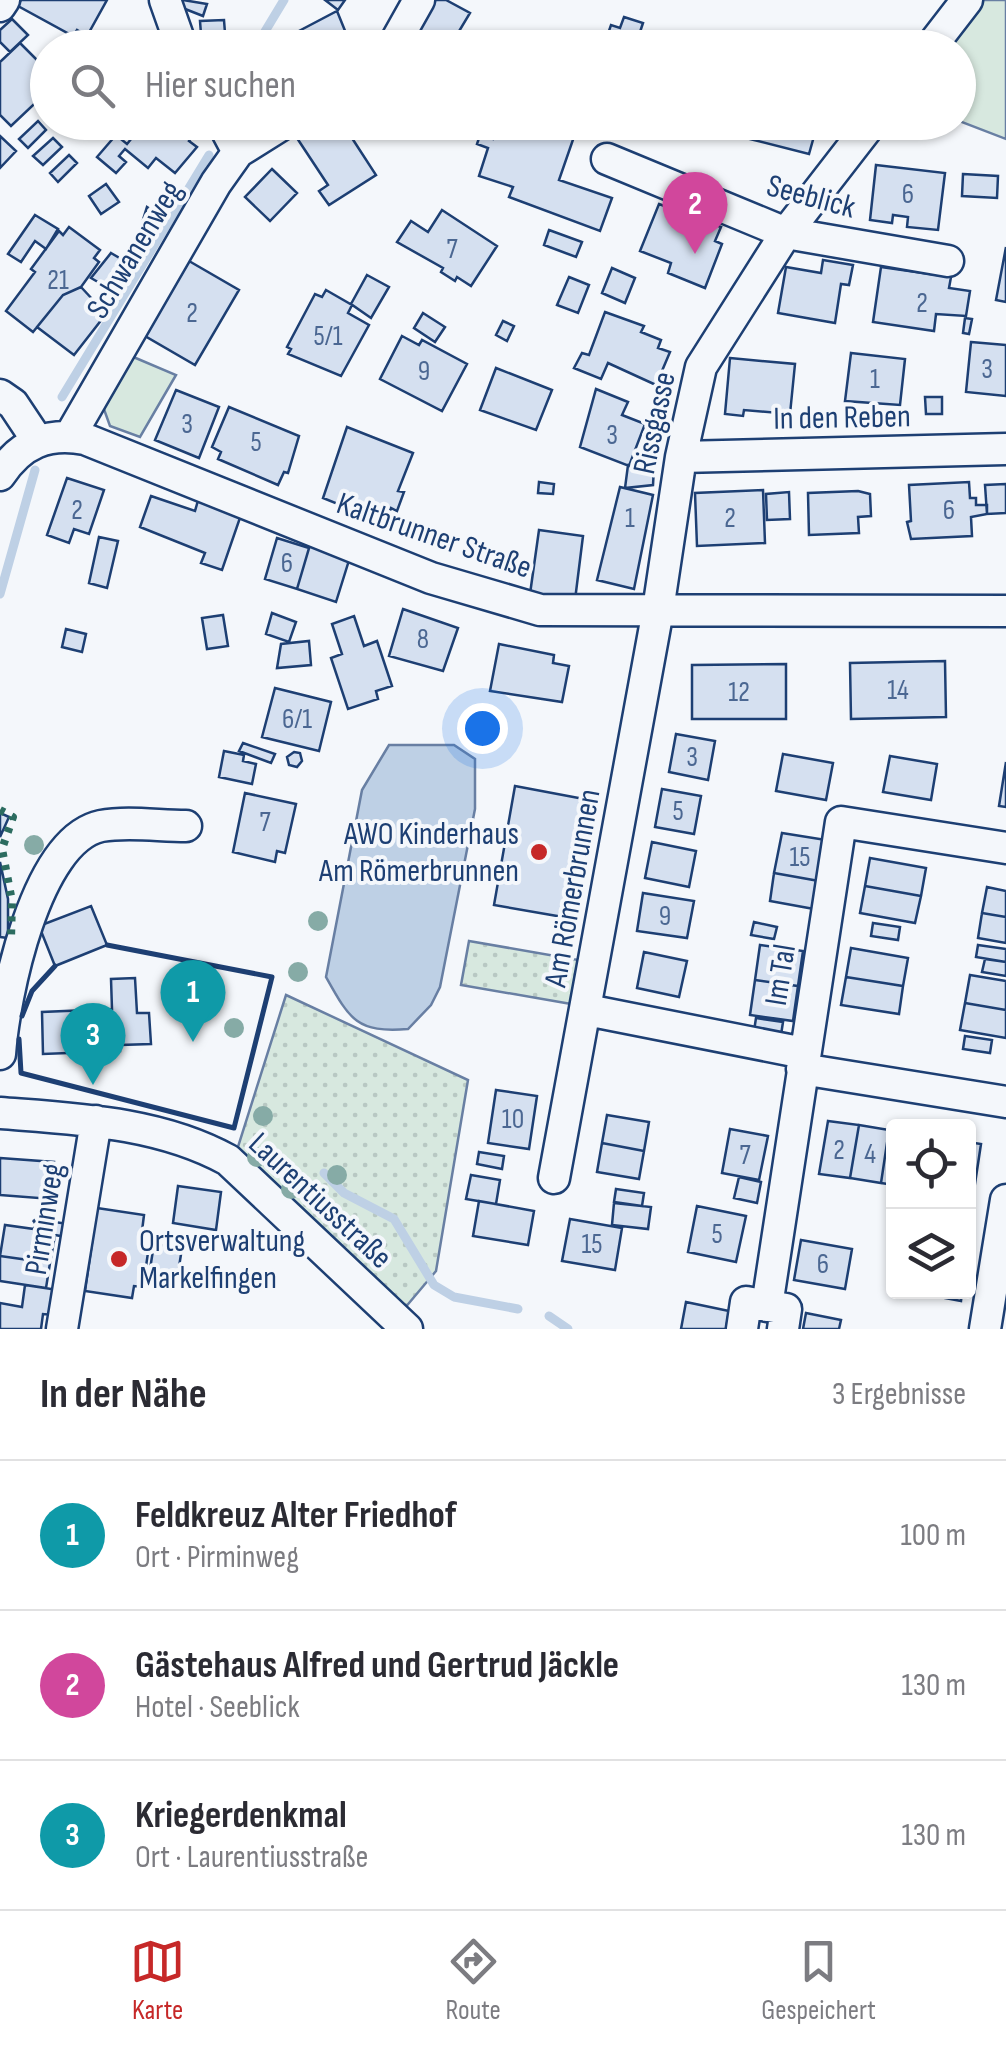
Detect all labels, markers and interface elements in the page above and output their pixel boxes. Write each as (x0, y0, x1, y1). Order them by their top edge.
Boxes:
search box (30, 30, 976, 140)
icon: search (65, 58, 120, 113)
text: Hier suchen (145, 63, 296, 108)
street label: Seeblick (762, 166, 860, 228)
pin: 2 (662, 172, 728, 254)
street label: Schwanenweg (79, 174, 191, 326)
house number: 6 (902, 178, 914, 211)
house number: 7 (446, 233, 458, 266)
house number: 21 (47, 264, 69, 297)
house number: 2 (916, 287, 928, 320)
house number: 2 (186, 297, 198, 330)
house number: 5/1 (313, 320, 343, 353)
house number: 3 (981, 353, 993, 386)
house number: 9 (418, 355, 430, 388)
house number: 1 (870, 363, 880, 396)
street label: Rissgasse (625, 368, 685, 478)
street label: In den Reben (773, 397, 911, 439)
house number: 3 (181, 408, 193, 441)
house number: 3 (606, 419, 618, 452)
house number: 5 (250, 426, 262, 459)
street label: Kaltbrunner Straße (331, 484, 537, 588)
house number: 2 (71, 494, 83, 527)
house number: 6 (943, 494, 955, 527)
house number: 1 (625, 502, 635, 535)
house number: 2 (724, 502, 736, 535)
house number: 6 (281, 547, 293, 580)
house number: 8 (417, 623, 429, 656)
house number: 14 (887, 674, 909, 707)
house number: 12 (728, 676, 750, 709)
house number: 6/1 (282, 703, 312, 736)
your location (457, 703, 508, 754)
house number: 3 (686, 741, 698, 774)
street label: Am Römerbrunnen (536, 786, 610, 991)
house number: 5 (672, 795, 684, 828)
house number: 7 (259, 806, 271, 839)
place label: AWO Kinderhaus Am Römerbrunnen (318, 815, 519, 891)
marker: AWO Kinderhaus Am Römerbrunnen (528, 841, 550, 863)
house number: 15 (789, 841, 811, 874)
house number: 9 (659, 900, 671, 933)
street label: Im Tal (757, 942, 805, 1008)
pin: 1 (160, 960, 226, 1042)
pin: 3 (61, 1002, 126, 1085)
house number: 10 (502, 1103, 524, 1136)
map controls (886, 1119, 976, 1299)
button: locate (886, 1119, 976, 1209)
street label: Laurentiusstraße (240, 1125, 400, 1277)
house number: 2 (833, 1134, 845, 1167)
house number: 4 (864, 1138, 876, 1171)
house number: 7 (739, 1139, 751, 1172)
street label: Pirminweg (17, 1160, 73, 1278)
button: layers (886, 1209, 976, 1299)
house number: 5 (711, 1218, 723, 1251)
place label: Ortsverwaltung Markelfingen (139, 1222, 305, 1298)
house number: 15 (581, 1228, 603, 1261)
marker: Ortsverwaltung Markelfingen (108, 1248, 130, 1270)
house number: 6 (817, 1248, 829, 1281)
text: In der Nähe (40, 1369, 207, 1420)
text: 3 Ergebnisse (832, 1375, 966, 1414)
text: Feldkreuz Alter Friedhof (135, 1493, 457, 1538)
text: 1 (66, 1516, 79, 1555)
text: 100 m (901, 1516, 966, 1555)
text: Ort · Pirminweg (135, 1538, 299, 1577)
text: Gästehaus Alfred und Gertrud Jäckle (135, 1643, 619, 1688)
text: 2 (65, 1666, 80, 1705)
text: 130 m (901, 1666, 966, 1705)
text: Hotel · Seeblick (135, 1688, 300, 1727)
text: Kriegerdenkmal (135, 1793, 347, 1838)
text: 3 (65, 1816, 80, 1855)
text: 130 m (901, 1816, 966, 1855)
text: Ort · Laurentiusstraße (135, 1838, 368, 1877)
tab: Karte (130, 1934, 185, 2027)
tab: Route (445, 1934, 501, 2027)
tab: Gespeichert (761, 1934, 876, 2027)

